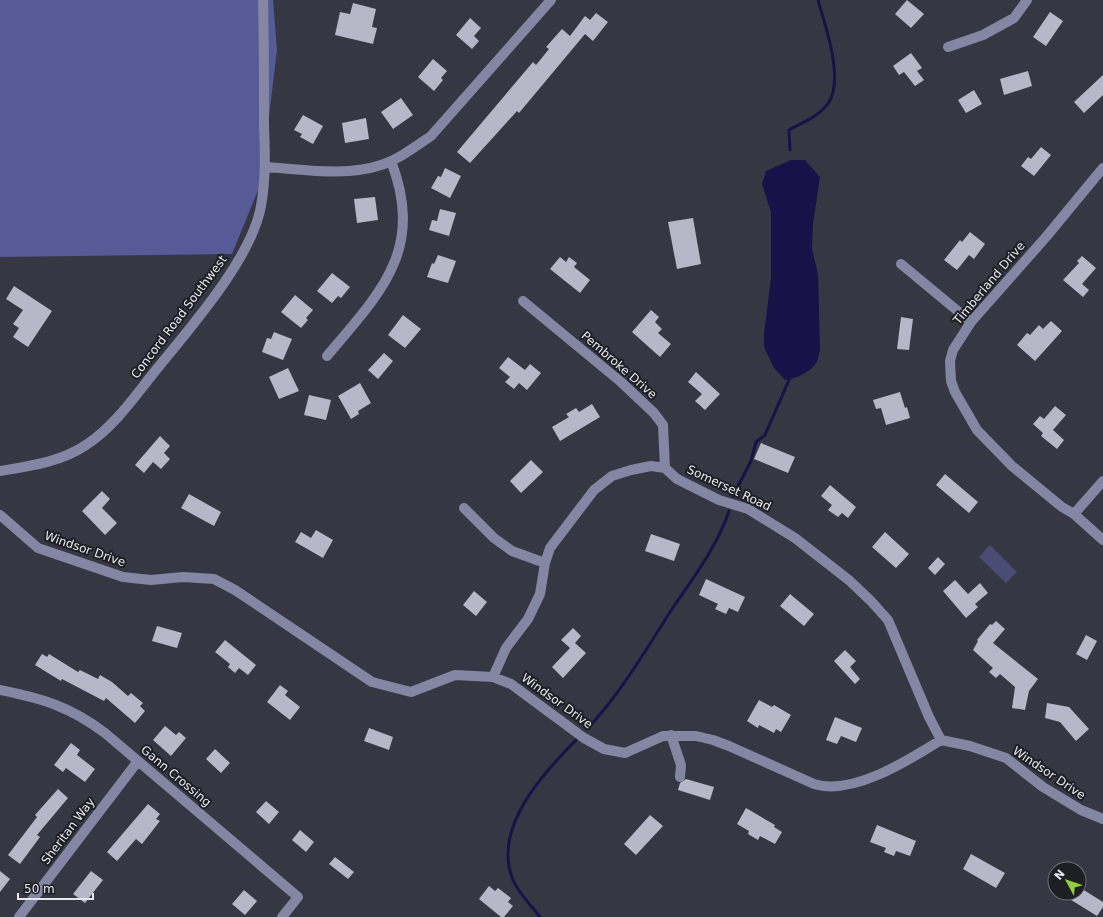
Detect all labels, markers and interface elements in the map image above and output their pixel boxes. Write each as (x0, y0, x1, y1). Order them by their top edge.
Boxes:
street label: Timberland Drive (950, 239, 1028, 328)
street label: Concord Road Southwest (128, 253, 230, 381)
street label: Pembroke Drive (578, 328, 660, 402)
street label: Somerset Road (685, 462, 773, 514)
street label: Windsor Drive (43, 529, 127, 569)
street label: Windsor Drive (519, 671, 595, 731)
street label: Gann Crossing (138, 743, 214, 809)
street label: Windsor Drive (1010, 744, 1088, 802)
street label: Sheritan Way (38, 795, 98, 867)
north arrow (1047, 861, 1087, 901)
text: N (1052, 867, 1068, 883)
scale bar (18, 875, 93, 901)
text: 50 m (24, 882, 55, 896)

